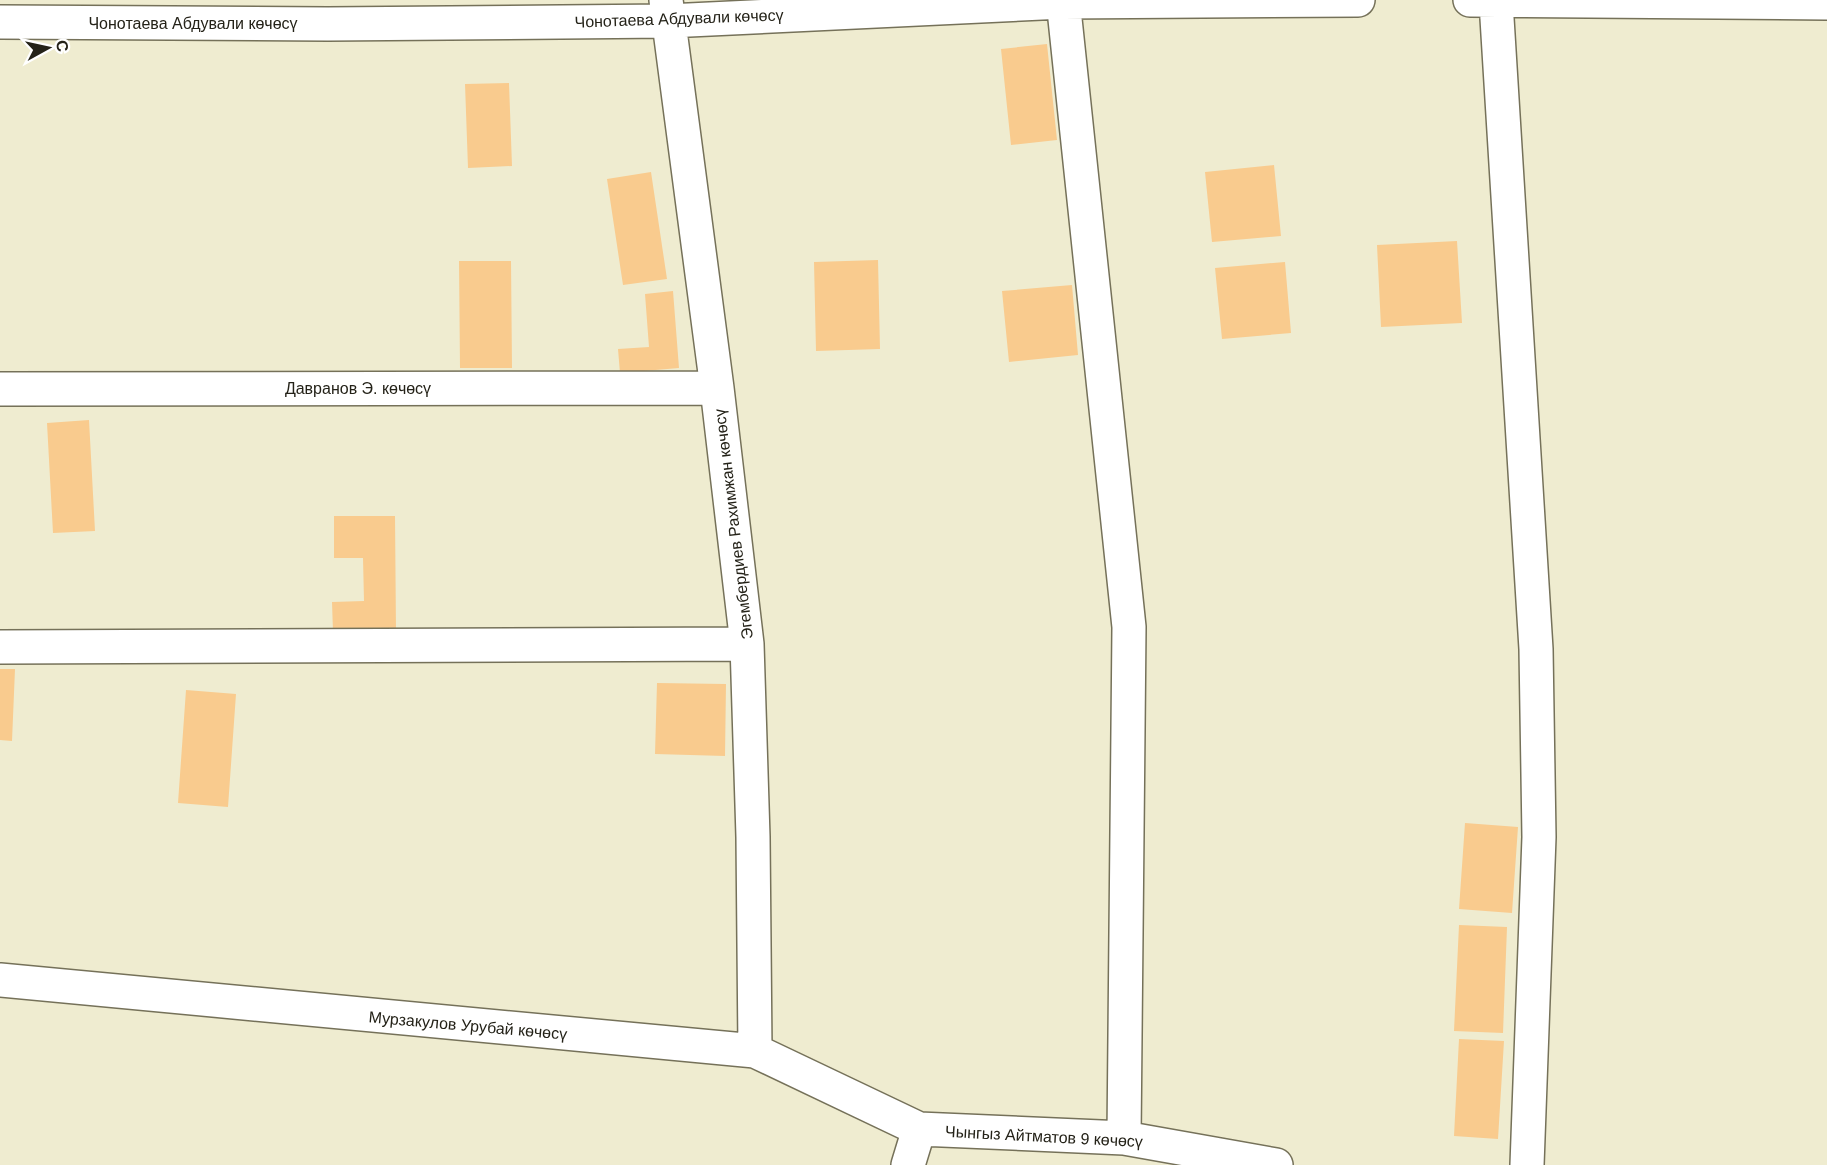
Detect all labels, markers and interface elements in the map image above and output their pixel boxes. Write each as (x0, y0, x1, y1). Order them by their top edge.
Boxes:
street label: Чонотаева Абдували көчөсү (574, 6, 784, 31)
street label: Чонотаева Абдували көчөсү (88, 15, 298, 32)
north arrow (18, 18, 78, 78)
text: С (53, 39, 72, 53)
street label: Давранов Э. көчөсү (285, 380, 431, 397)
street label: Эгембердиев Рахимжан көчөсү (711, 408, 756, 640)
street label: Мурзакулов Урубай көчөсү (368, 1008, 568, 1043)
street label: Чынгыз Айтматов 9 көчөсү (945, 1123, 1143, 1150)

